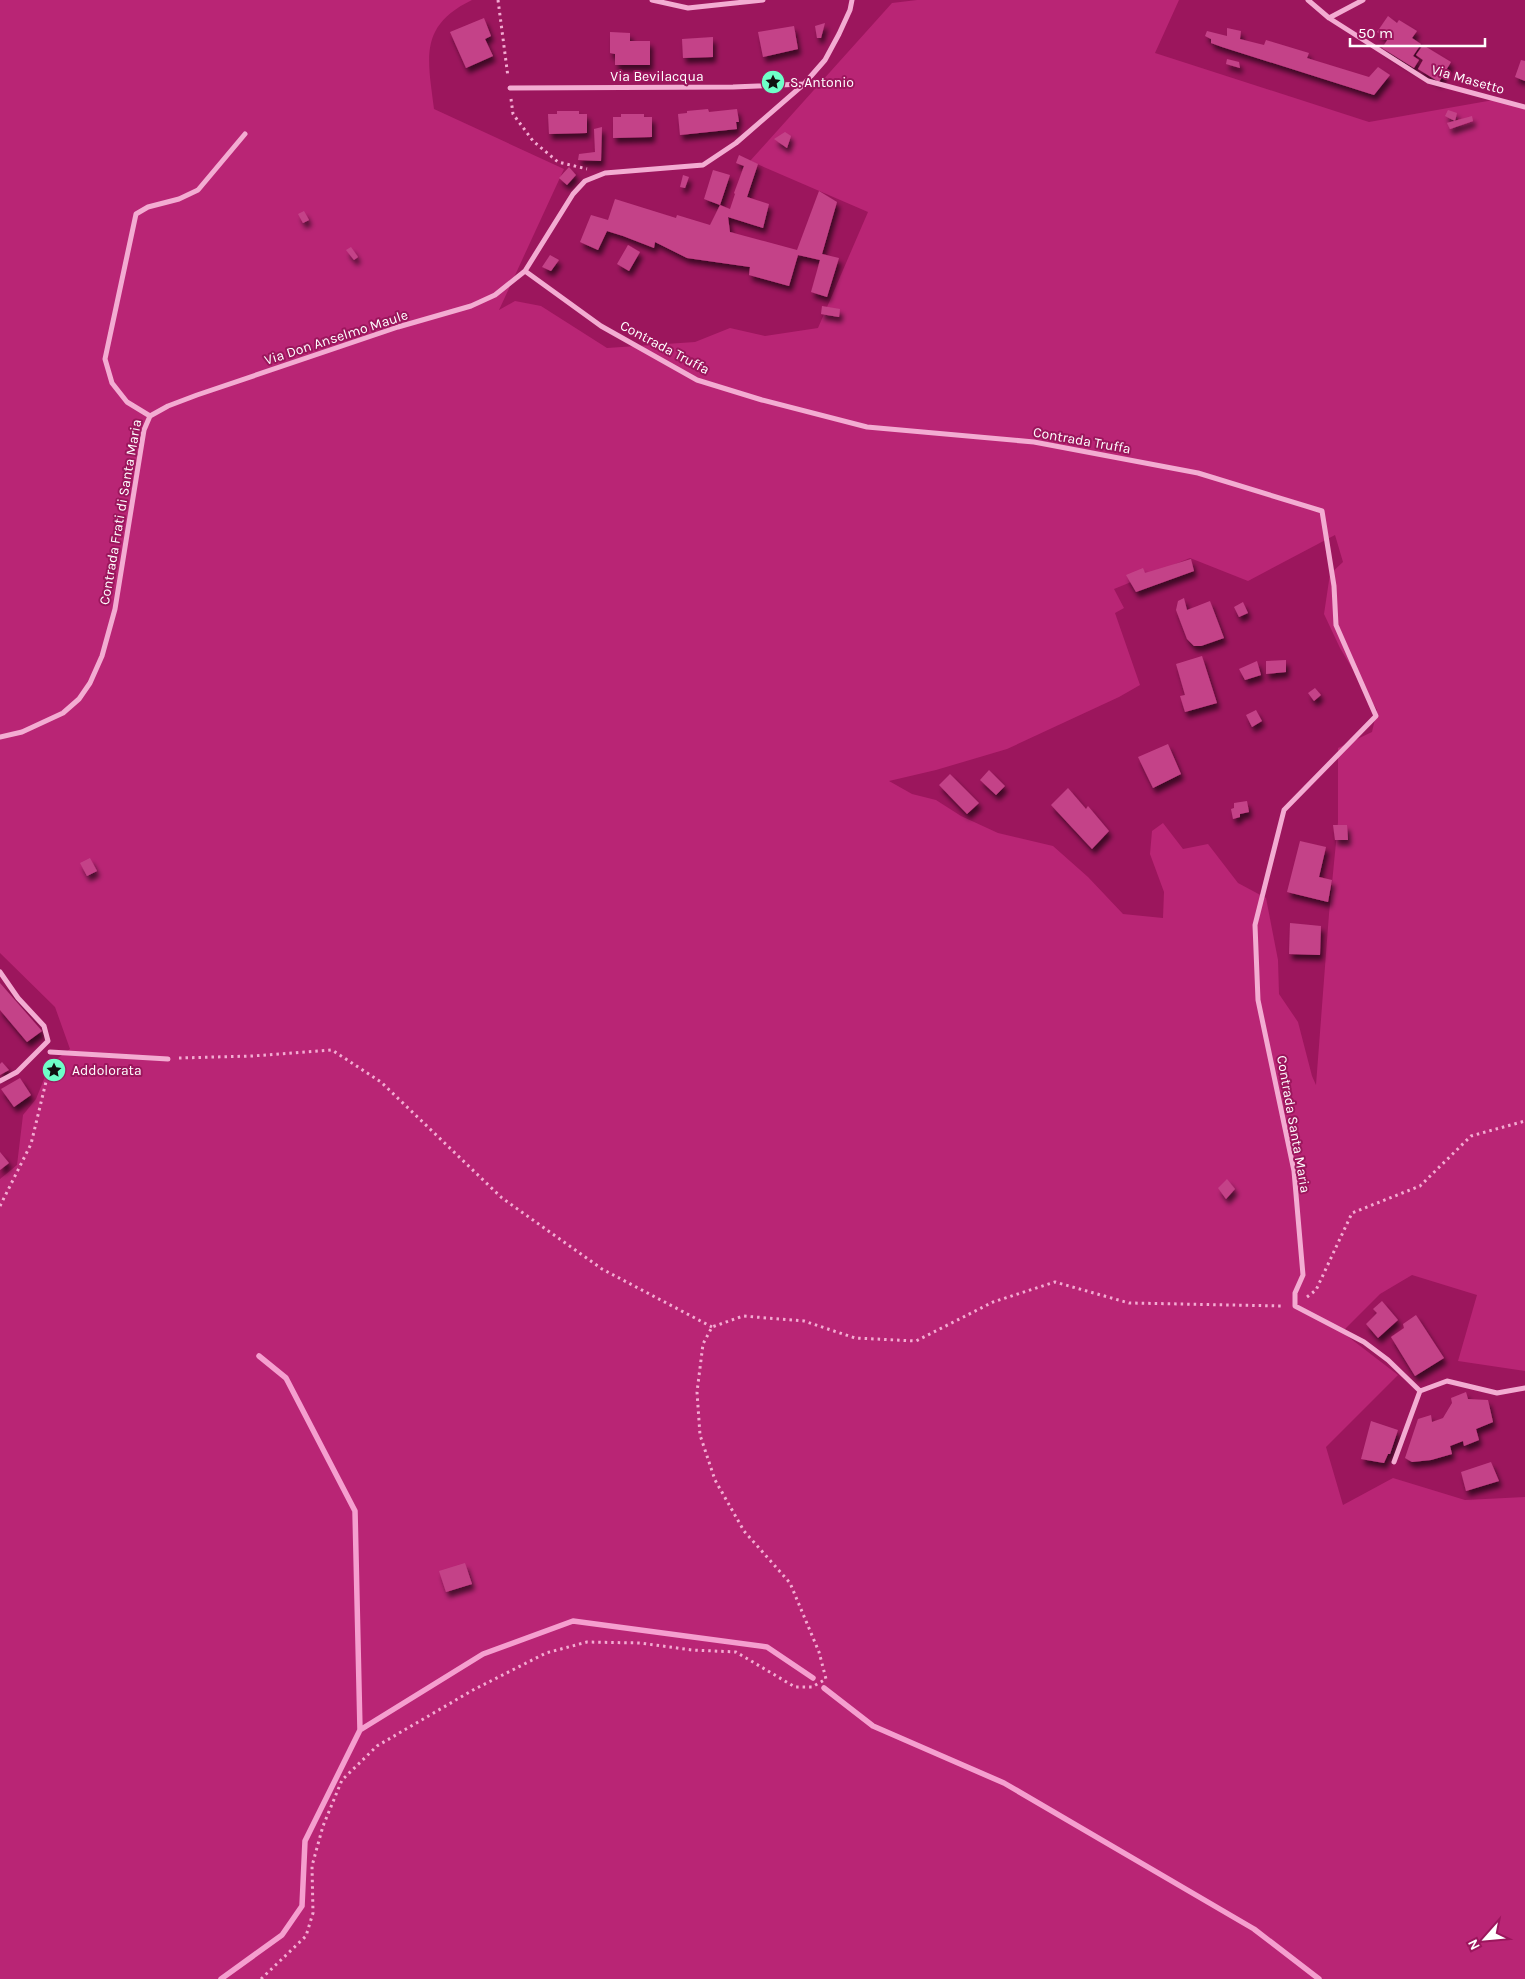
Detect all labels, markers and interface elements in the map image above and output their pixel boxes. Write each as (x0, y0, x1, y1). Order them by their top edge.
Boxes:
scale bar (1350, 15, 1485, 47)
text: 50 m (1358, 24, 1393, 42)
street label: Via Masetto (1429, 61, 1506, 98)
street label: Via Bevilacqua (610, 68, 704, 85)
place icon: S. Antonio (760, 69, 786, 95)
place label: S. Antonio (790, 74, 854, 91)
street label: Via Don Anselmo Maule (262, 306, 410, 369)
street label: Contrada Truffa (617, 317, 712, 378)
street label: Contrada Frati di Santa Maria (96, 418, 145, 606)
street label: Contrada Truffa (1032, 424, 1132, 457)
street label: Contrada Santa Maria (1273, 1054, 1314, 1194)
place icon: Addolorata (41, 1057, 67, 1083)
place label: Addolorata (72, 1062, 142, 1079)
north arrow (1460, 1914, 1510, 1964)
text: N (1464, 1936, 1484, 1953)

